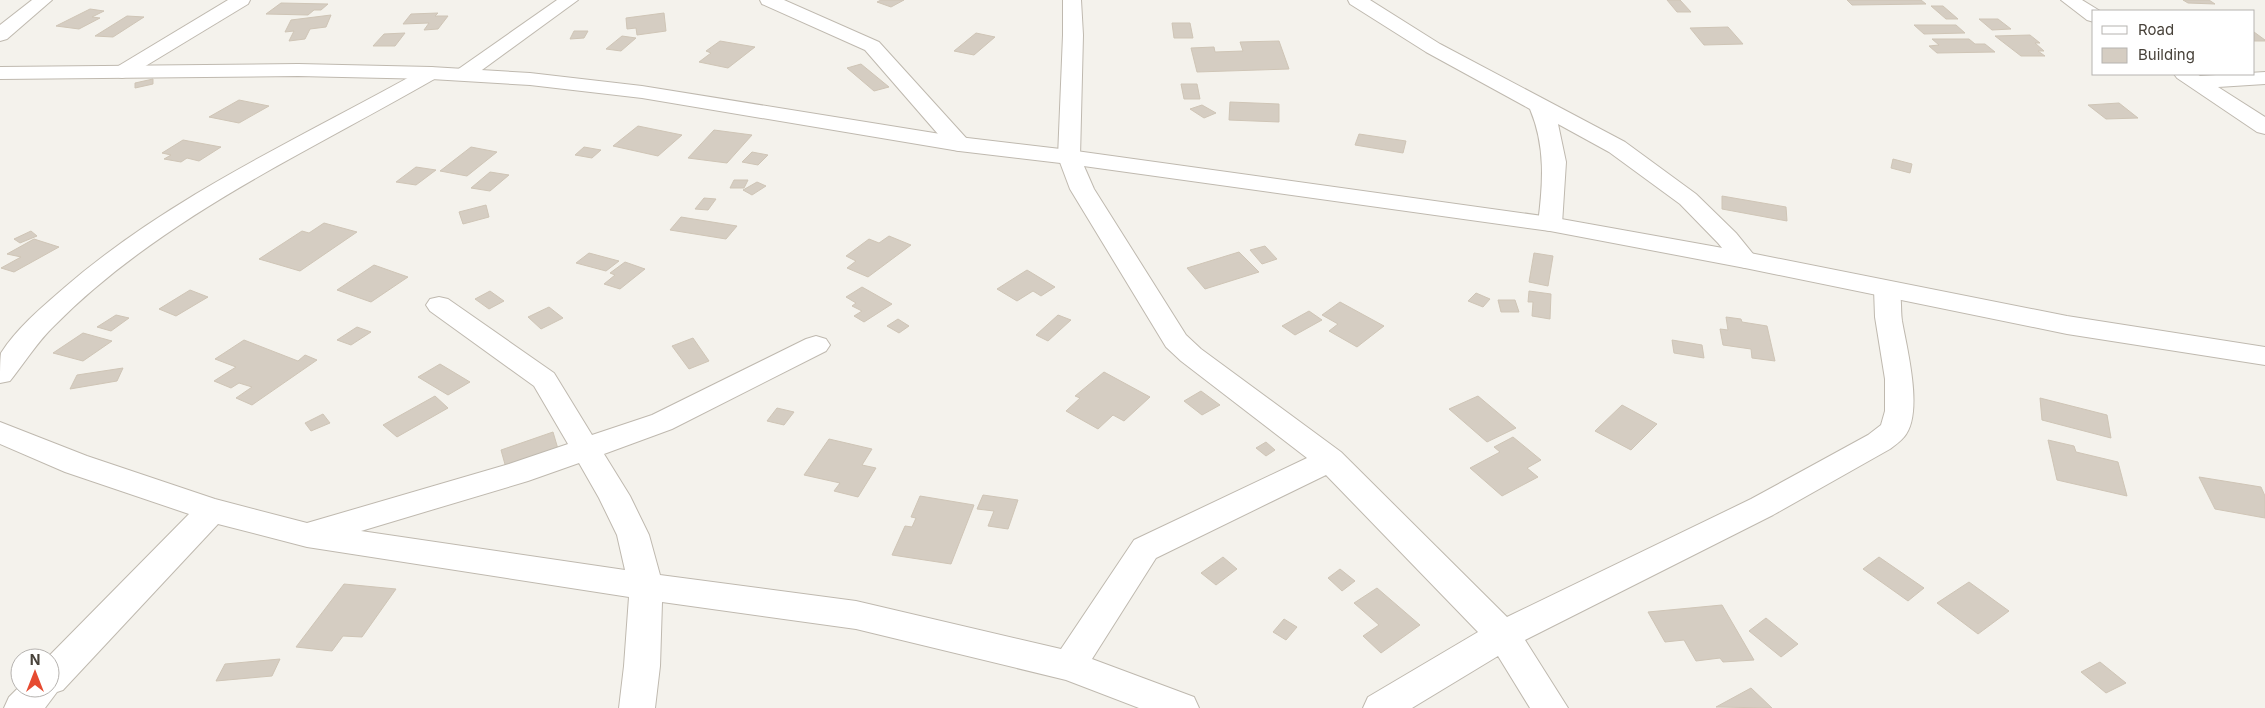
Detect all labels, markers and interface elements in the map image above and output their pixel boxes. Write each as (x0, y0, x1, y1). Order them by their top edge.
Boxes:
legend (2092, 10, 2255, 75)
text: Road (2138, 20, 2174, 39)
text: Building (2138, 45, 2195, 64)
north arrow (10, 648, 60, 698)
text: N (30, 651, 40, 668)

